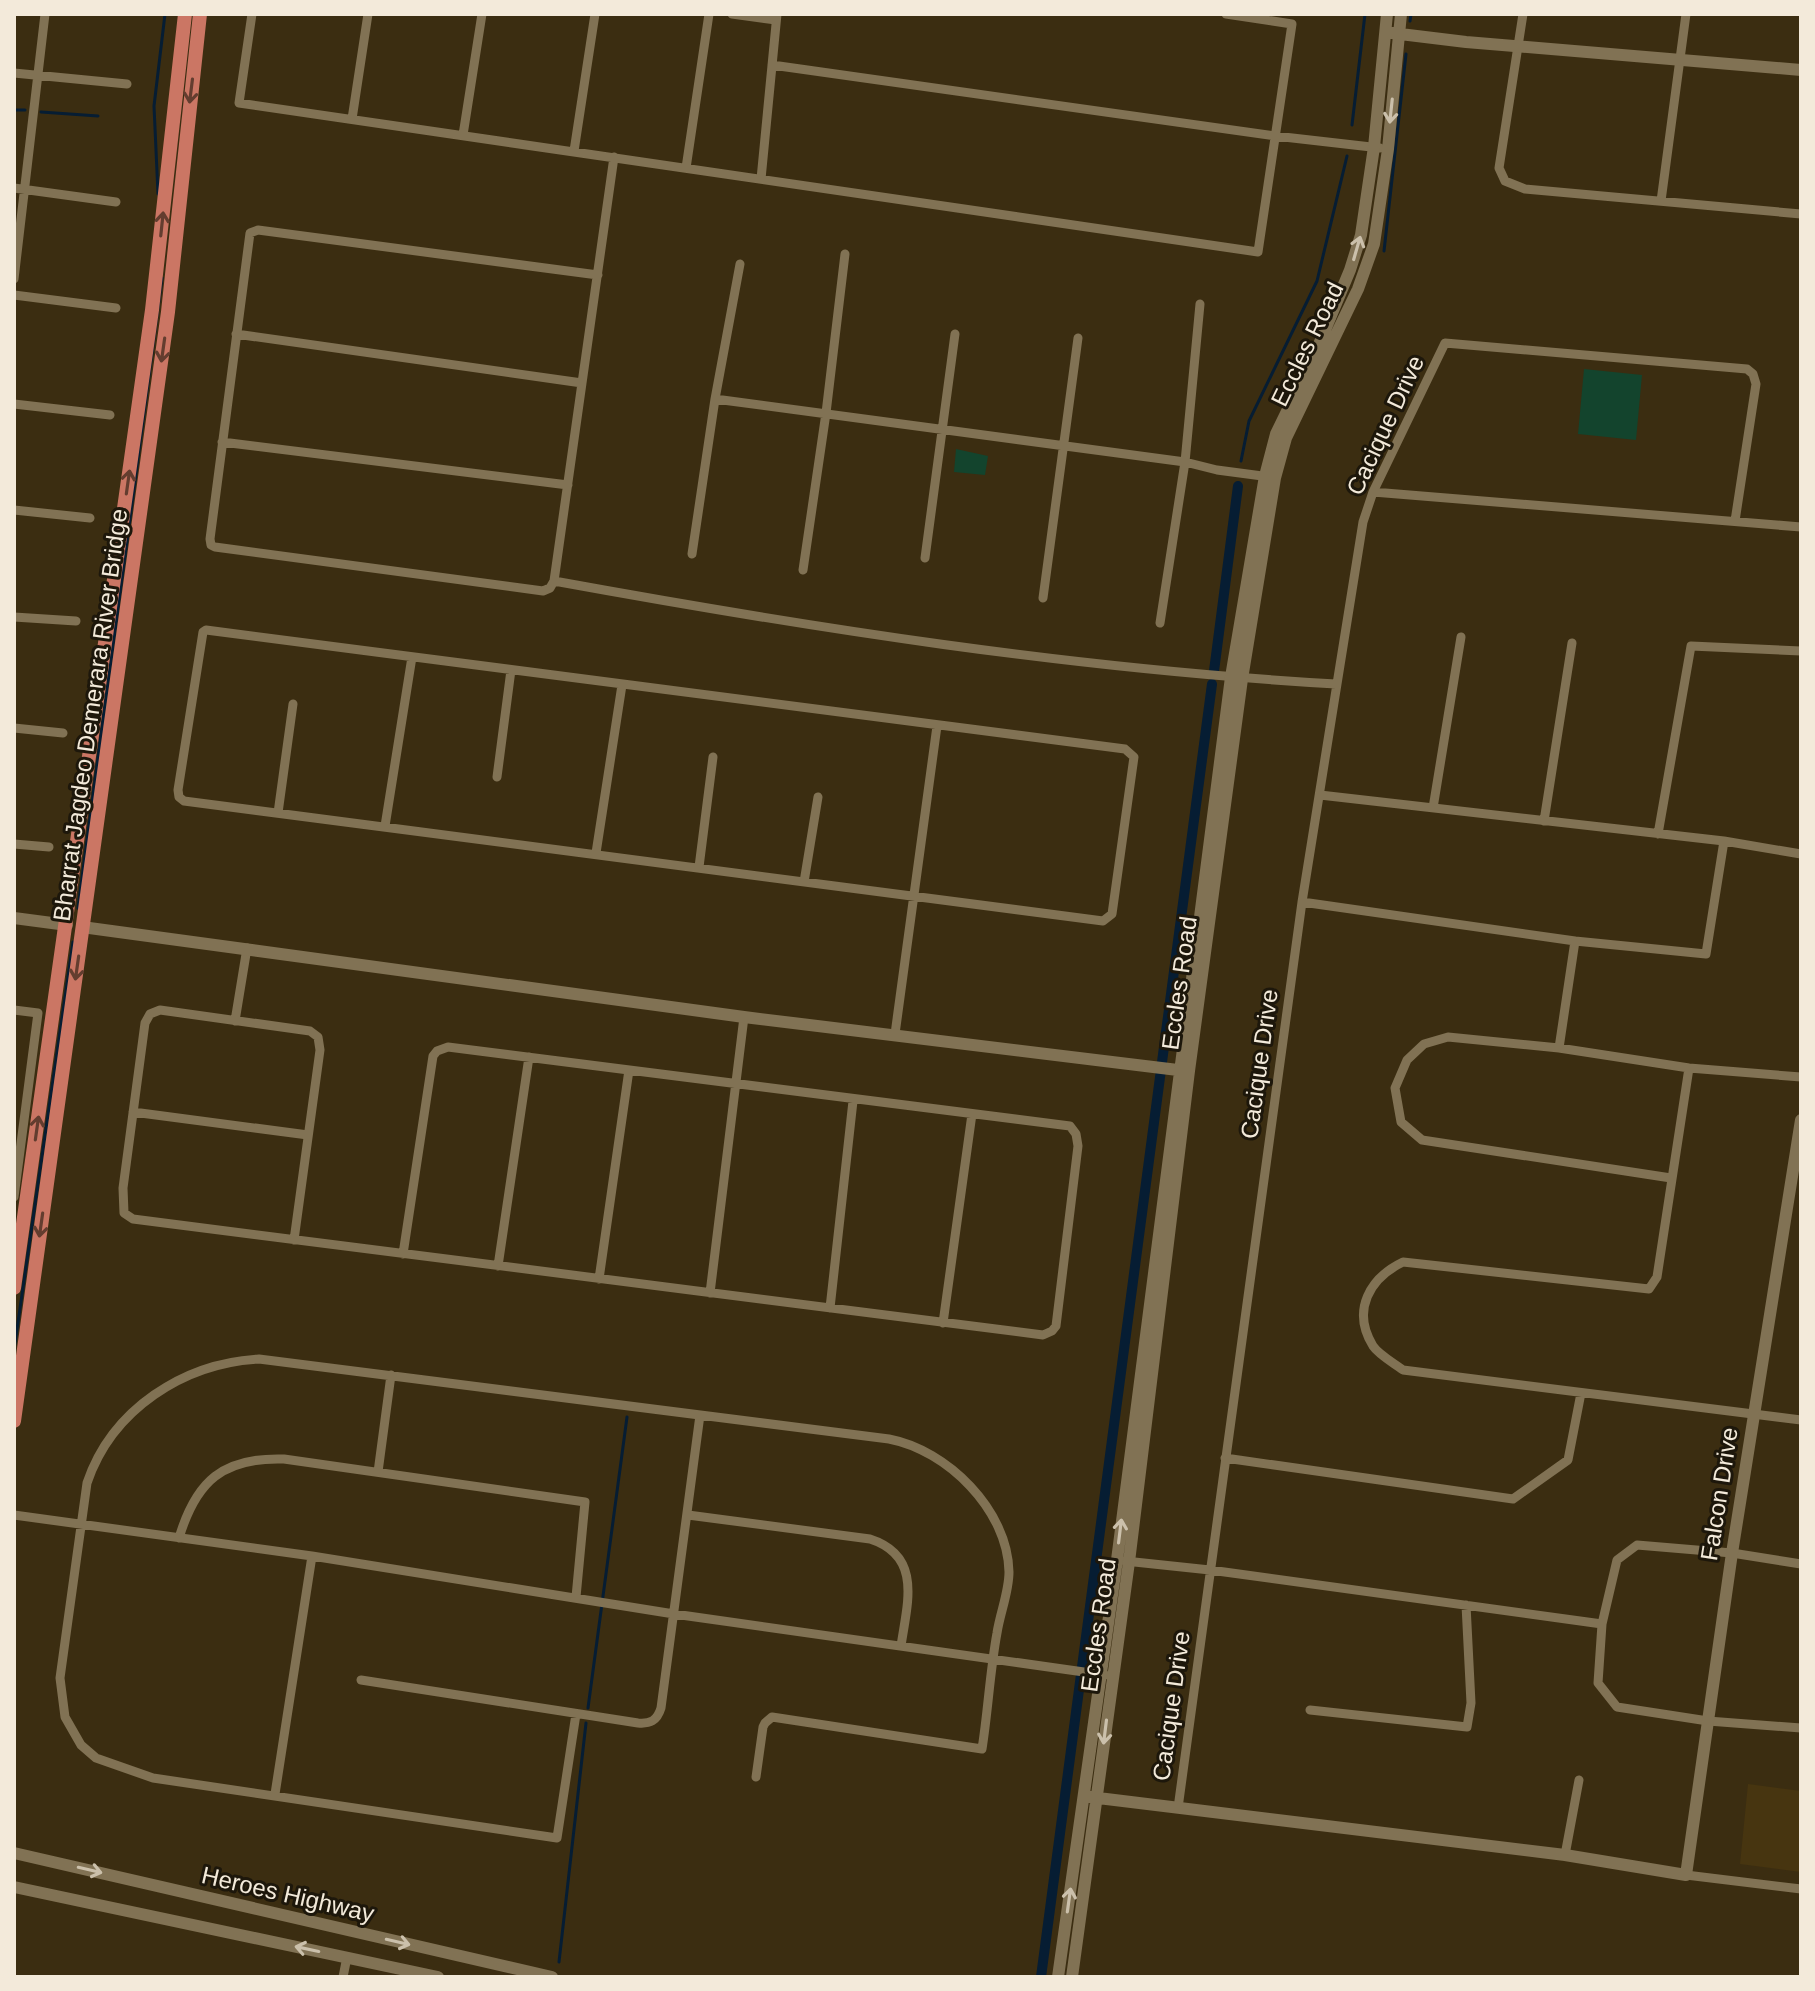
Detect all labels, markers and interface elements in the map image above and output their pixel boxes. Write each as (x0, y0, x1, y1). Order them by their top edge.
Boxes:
one-way arrow (183, 78, 198, 104)
one-way arrow (1384, 97, 1399, 124)
one-way arrow (155, 212, 170, 238)
one-way arrow (1351, 236, 1365, 261)
street label: Eccles Road (1265, 278, 1349, 410)
one-way arrow (155, 337, 170, 362)
street label: Cacique Drive (1341, 351, 1429, 499)
one-way arrow (121, 470, 136, 495)
street label: Bharrat Jagdeo Demerara River Bridge (48, 507, 132, 923)
street label: Eccles Road (1156, 914, 1202, 1052)
one-way arrow (69, 955, 84, 980)
street label: Cacique Drive (1235, 987, 1283, 1141)
one-way arrow (30, 1116, 45, 1141)
one-way arrow (33, 1212, 48, 1238)
street label: Falcon Drive (1695, 1425, 1743, 1563)
one-way arrow (1113, 1518, 1128, 1545)
street label: Eccles Road (1075, 1556, 1121, 1694)
street label: Cacique Drive (1147, 1629, 1195, 1783)
one-way arrow (1097, 1719, 1112, 1744)
street label: Heroes Highway (199, 1861, 377, 1927)
one-way arrow (77, 1864, 102, 1879)
one-way arrow (1062, 1888, 1077, 1913)
one-way arrow (385, 1935, 410, 1950)
one-way arrow (295, 1940, 321, 1955)

